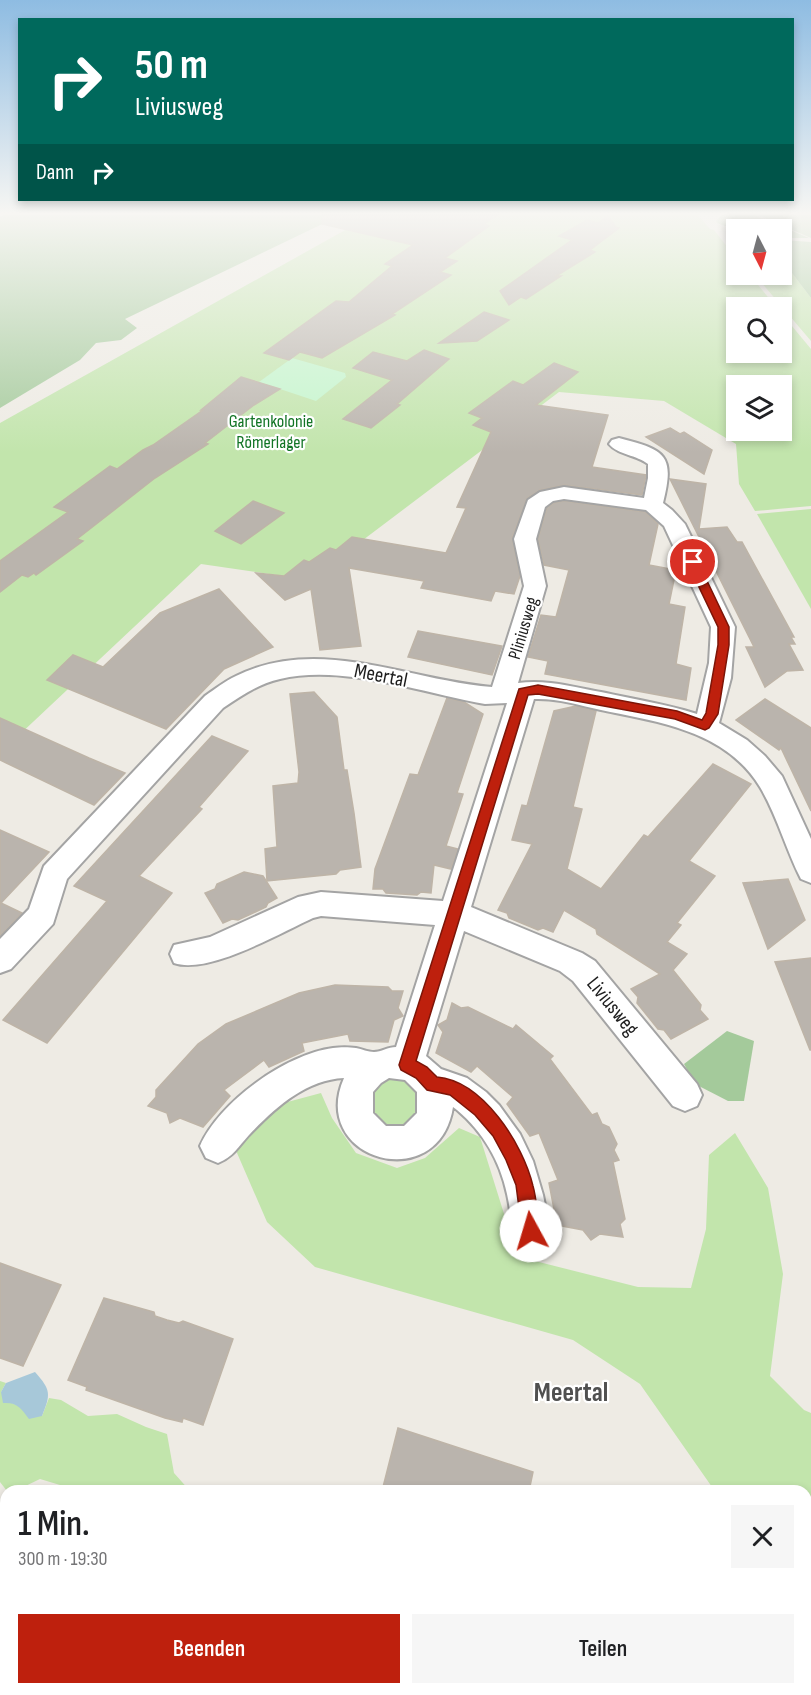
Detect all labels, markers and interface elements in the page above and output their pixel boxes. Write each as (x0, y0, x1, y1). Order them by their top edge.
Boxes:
text: 50 m (135, 40, 208, 91)
icon: right (36, 42, 114, 120)
text: Liviusweg (135, 91, 223, 123)
icon: right (86, 156, 119, 189)
text: Dann (36, 159, 74, 186)
north arrow (726, 219, 792, 285)
map controls (726, 219, 792, 441)
button: search (726, 297, 792, 363)
button: layers (726, 375, 792, 441)
park label: Gartenkolonie Römerlager (229, 411, 313, 453)
pin (667, 536, 718, 587)
icon: arrive (676, 545, 709, 578)
street label: Pliniusweg (504, 594, 543, 662)
street label: Meertal (352, 658, 410, 693)
street label: Liviusweg (581, 972, 644, 1041)
position arrow (499, 1199, 563, 1263)
district label: Meertal (534, 1377, 608, 1409)
text: 1 Min. (18, 1503, 90, 1546)
button: close (731, 1505, 794, 1568)
text: 300 m · 19:30 (18, 1547, 108, 1571)
button: Beenden (18, 1614, 400, 1683)
button: Teilen (412, 1614, 794, 1683)

